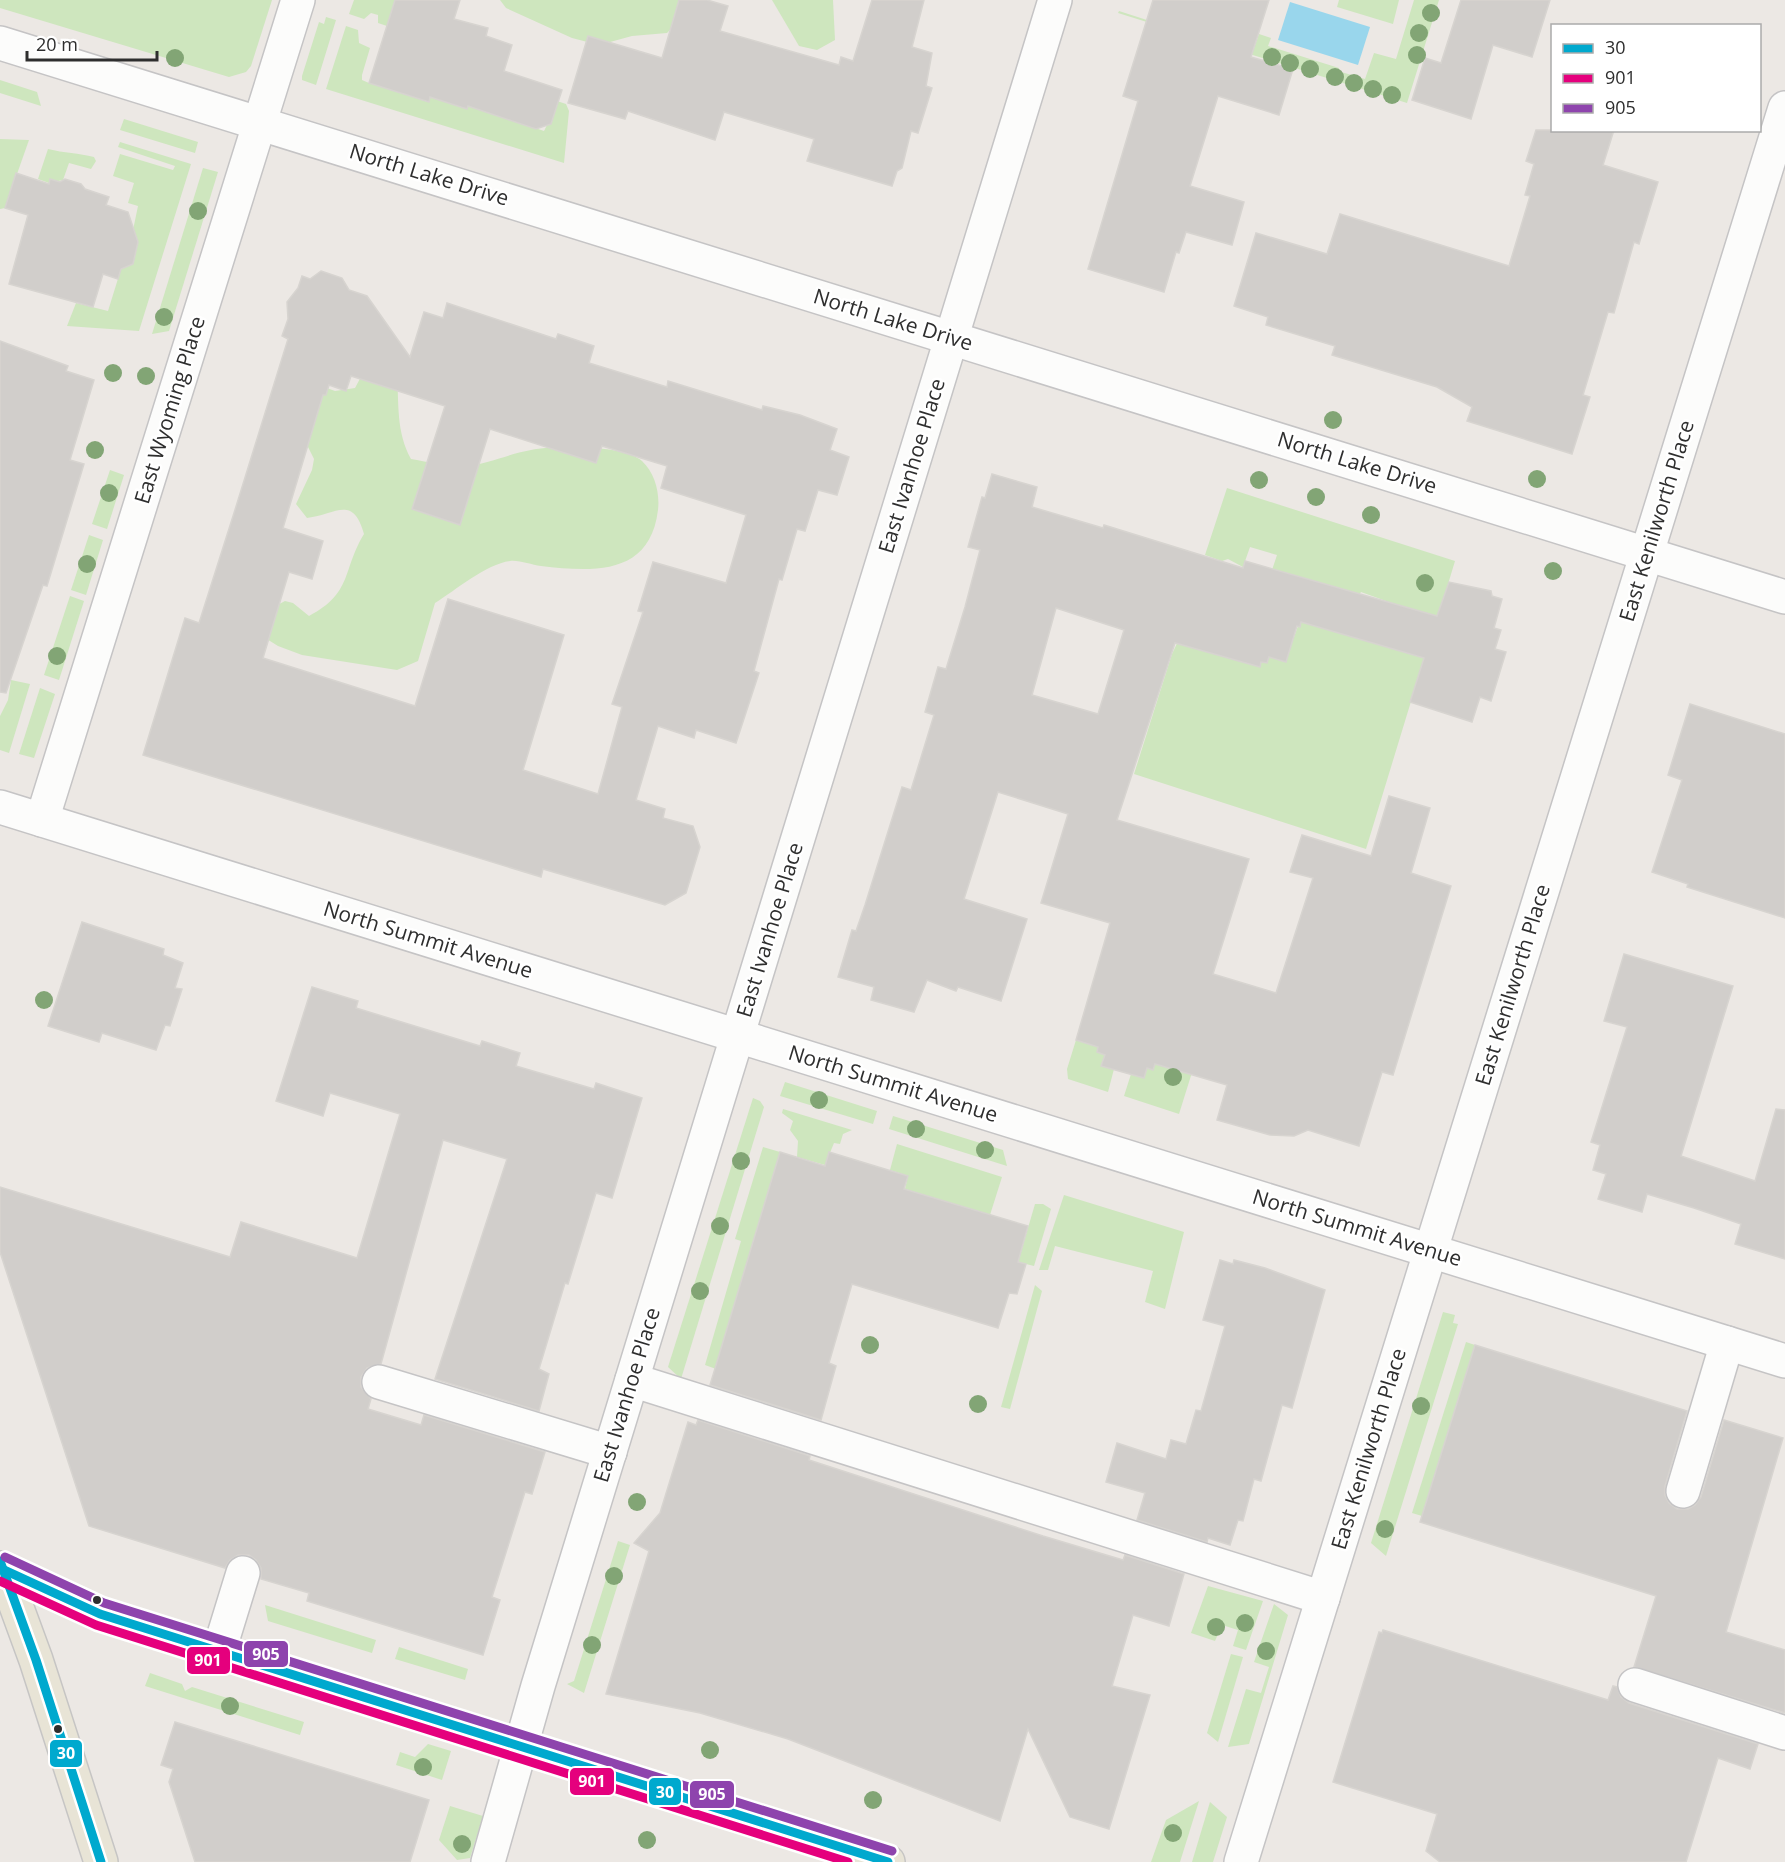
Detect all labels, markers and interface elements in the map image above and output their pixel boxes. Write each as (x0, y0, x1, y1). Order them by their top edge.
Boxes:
scale bar (27, 24, 158, 62)
legend (1551, 24, 1761, 132)
text: 20 m (36, 32, 78, 56)
text: 30 (1605, 35, 1626, 59)
text: 901 (1605, 65, 1636, 89)
text: 905 (1605, 95, 1636, 119)
street label: North Lake Drive (346, 137, 512, 212)
street label: North Lake Drive (810, 282, 976, 357)
street label: East Wyoming Place (127, 312, 211, 507)
street label: East Ivanhoe Place (871, 375, 951, 557)
street label: East Kenilworth Place (1612, 417, 1700, 625)
street label: North Lake Drive (1274, 425, 1440, 500)
street label: East Ivanhoe Place (729, 839, 809, 1021)
street label: East Kenilworth Place (1468, 881, 1556, 1089)
street label: North Summit Avenue (320, 894, 536, 984)
street label: North Summit Avenue (785, 1038, 1001, 1128)
street label: North Summit Avenue (1249, 1182, 1465, 1272)
street label: East Ivanhoe Place (586, 1304, 666, 1486)
street label: East Kenilworth Place (1324, 1345, 1412, 1553)
unlabelled marker (91, 1594, 103, 1606)
line badge: 905 (243, 1640, 289, 1668)
text: 905 (252, 1643, 280, 1665)
line badge: 901 (186, 1646, 231, 1675)
text: 901 (194, 1649, 222, 1671)
unlabelled marker (52, 1723, 64, 1735)
line badge: 30 (49, 1739, 83, 1768)
text: 30 (57, 1742, 75, 1764)
line badge: 901 (569, 1767, 615, 1796)
text: 901 (578, 1770, 606, 1792)
line badge: 30 (648, 1777, 682, 1806)
line badge: 905 (689, 1780, 735, 1809)
text: 30 (656, 1781, 674, 1803)
text: 905 (698, 1783, 726, 1805)

